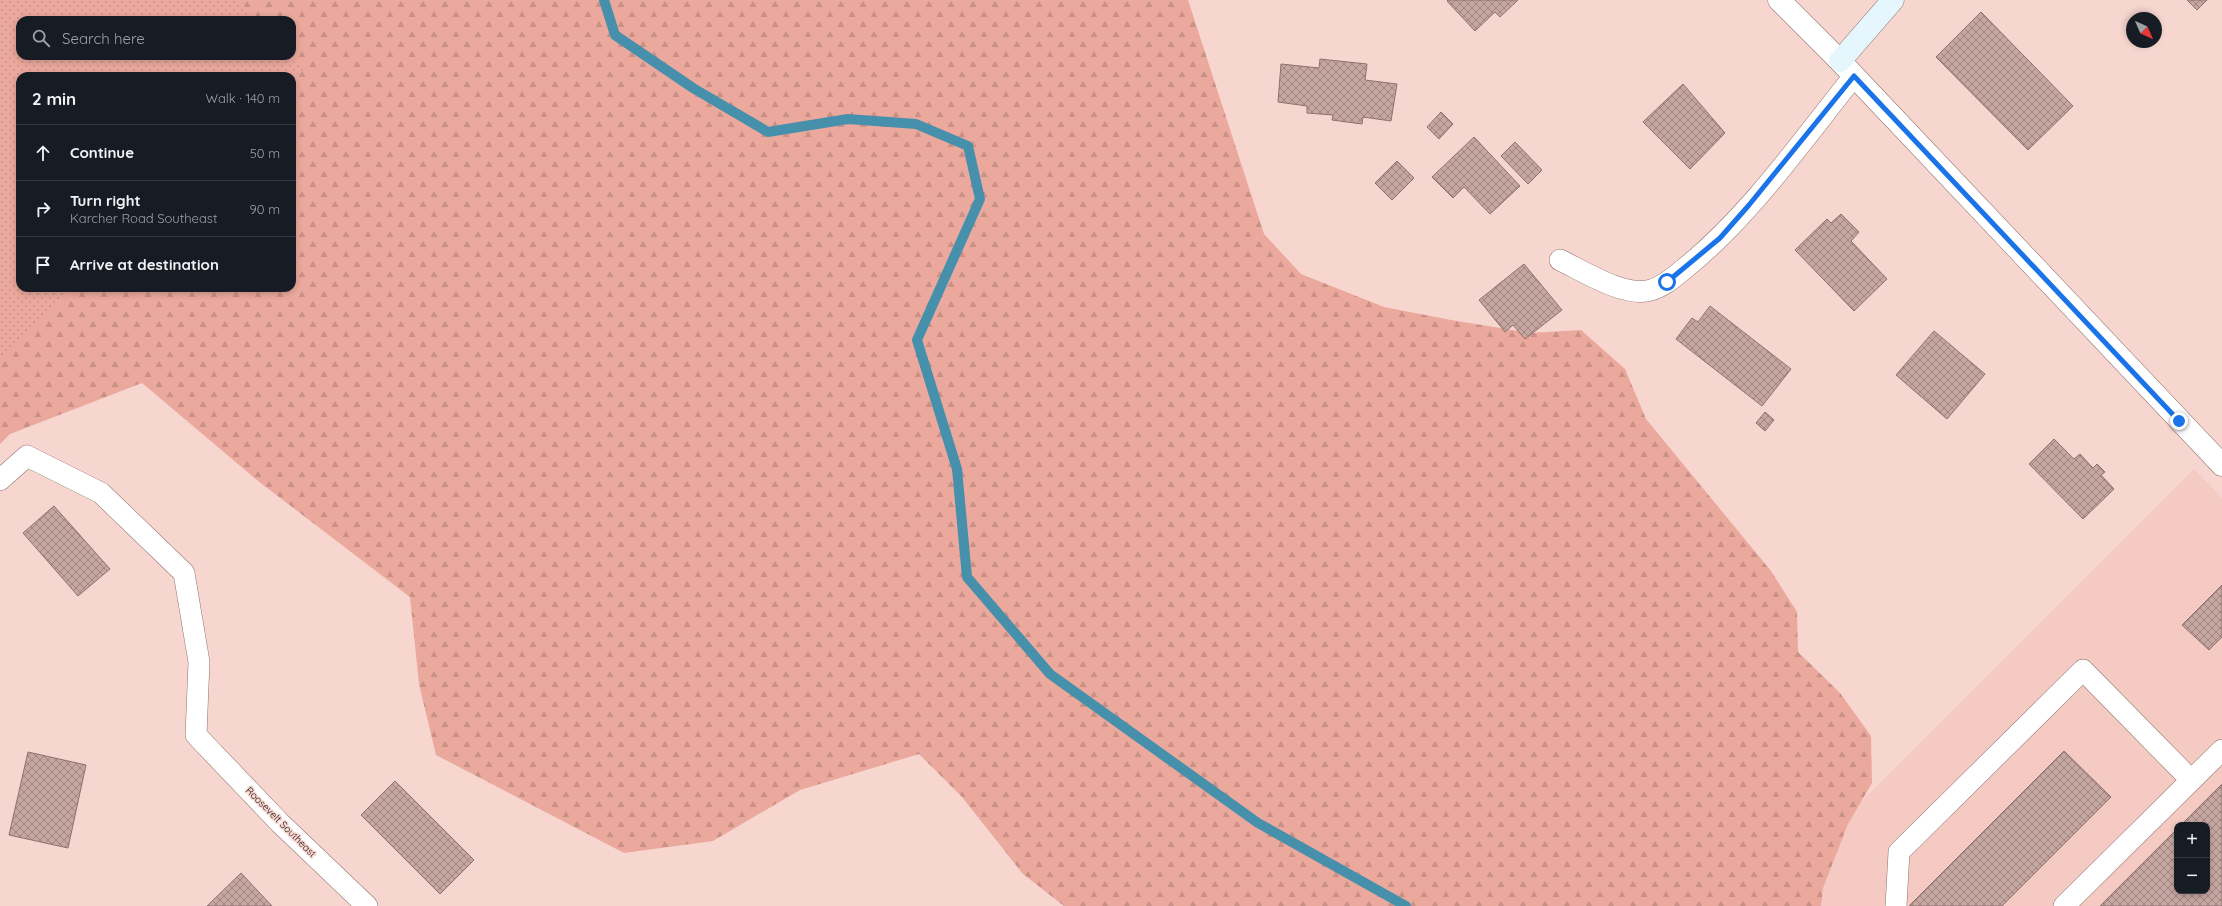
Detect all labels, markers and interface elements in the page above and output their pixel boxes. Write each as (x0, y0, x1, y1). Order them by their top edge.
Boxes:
north arrow (2126, 12, 2162, 48)
search box (16, 16, 296, 60)
icon: search (30, 27, 52, 49)
text: Search here (62, 29, 145, 48)
text: 2 min (32, 88, 76, 109)
text: Walk · 140 m (205, 90, 280, 106)
icon: ahead (32, 142, 54, 164)
text: Continue (70, 143, 134, 162)
text: 50 m (250, 145, 280, 161)
text: Turn right (70, 191, 141, 210)
icon: right (32, 198, 54, 220)
text: 90 m (250, 201, 280, 217)
text: Karcher Road Southeast (70, 210, 217, 226)
icon: arrive (32, 254, 54, 276)
text: Arrive at destination (70, 255, 219, 274)
route start (1658, 273, 1676, 291)
route end (2170, 412, 2188, 430)
street label: Roosevelt Southeast (243, 784, 319, 860)
map controls (2174, 822, 2210, 894)
button: + (2174, 822, 2210, 858)
button: − (2174, 858, 2210, 894)

